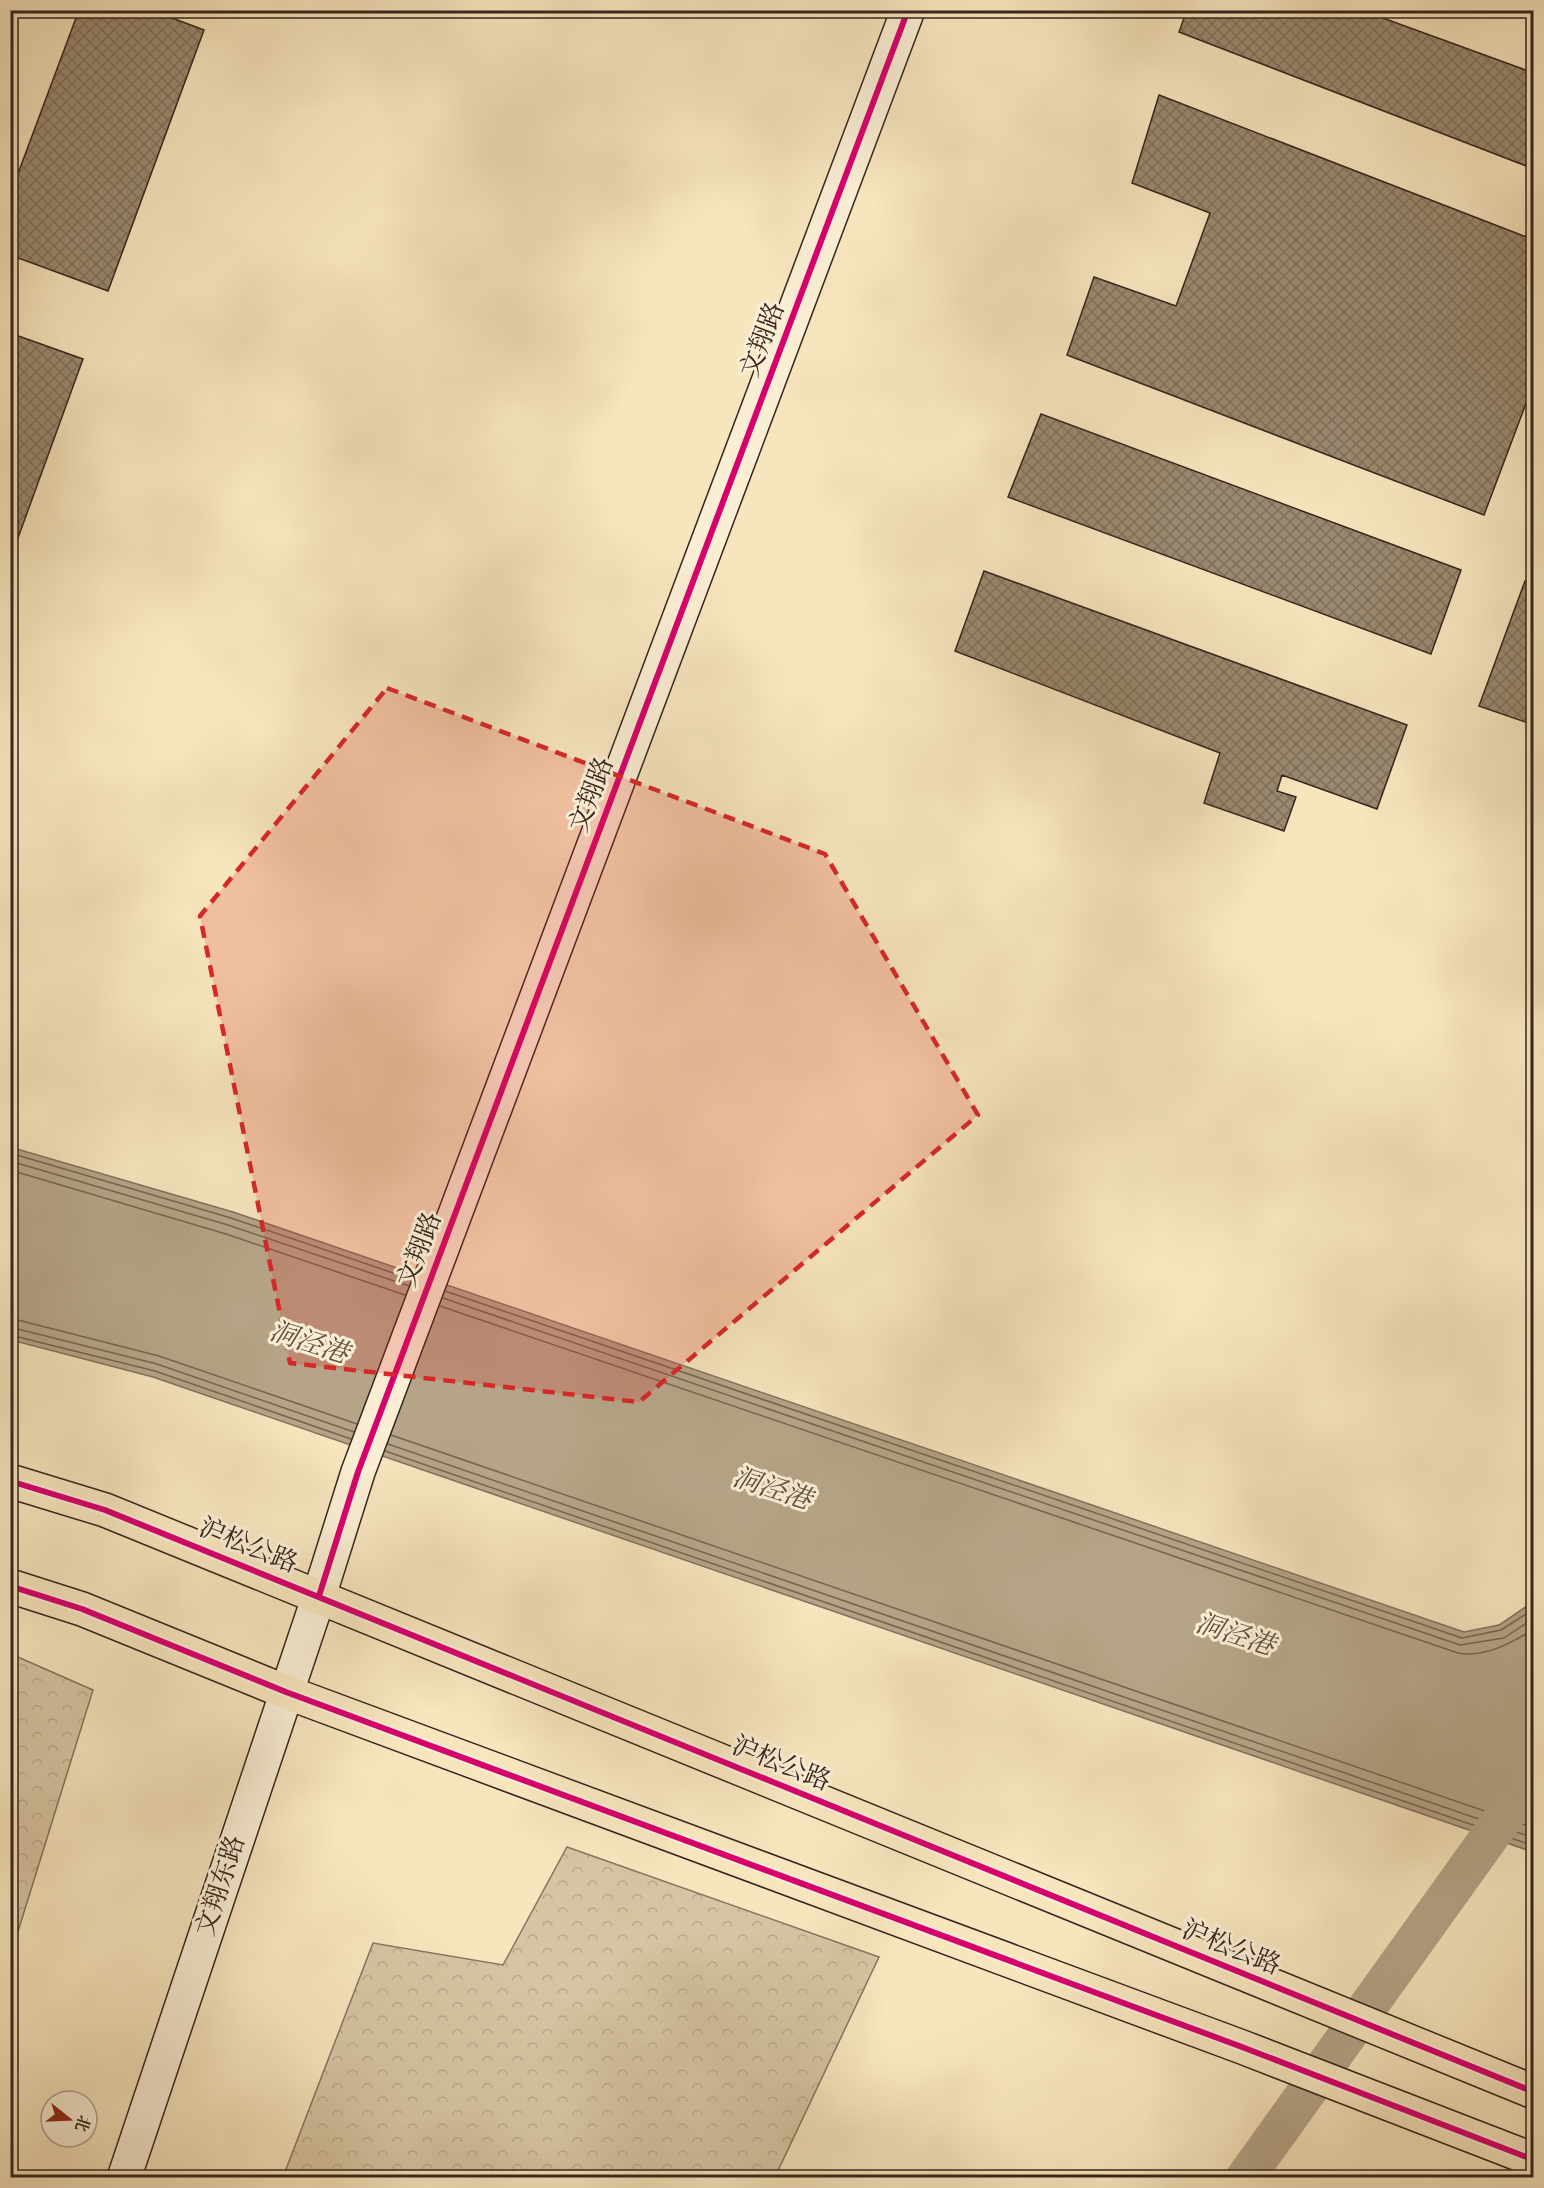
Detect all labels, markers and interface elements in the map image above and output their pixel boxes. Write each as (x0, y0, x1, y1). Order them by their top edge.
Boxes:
street label: 文翔路 (734, 298, 792, 382)
street label: 文翔路 (563, 753, 621, 837)
street label: 文翔路 (391, 1208, 449, 1292)
water label: 洞泾港 (265, 1314, 356, 1373)
water label: 洞泾港 (728, 1460, 819, 1519)
street label: 沪松公路 (194, 1511, 302, 1581)
water label: 洞泾港 (1191, 1606, 1282, 1665)
street label: 沪松公路 (727, 1729, 835, 1799)
street label: 文翔东路 (189, 1831, 253, 1941)
street label: 沪松公路 (1177, 1913, 1285, 1983)
north arrow (39, 2089, 99, 2149)
text: 北 (70, 2113, 94, 2134)

